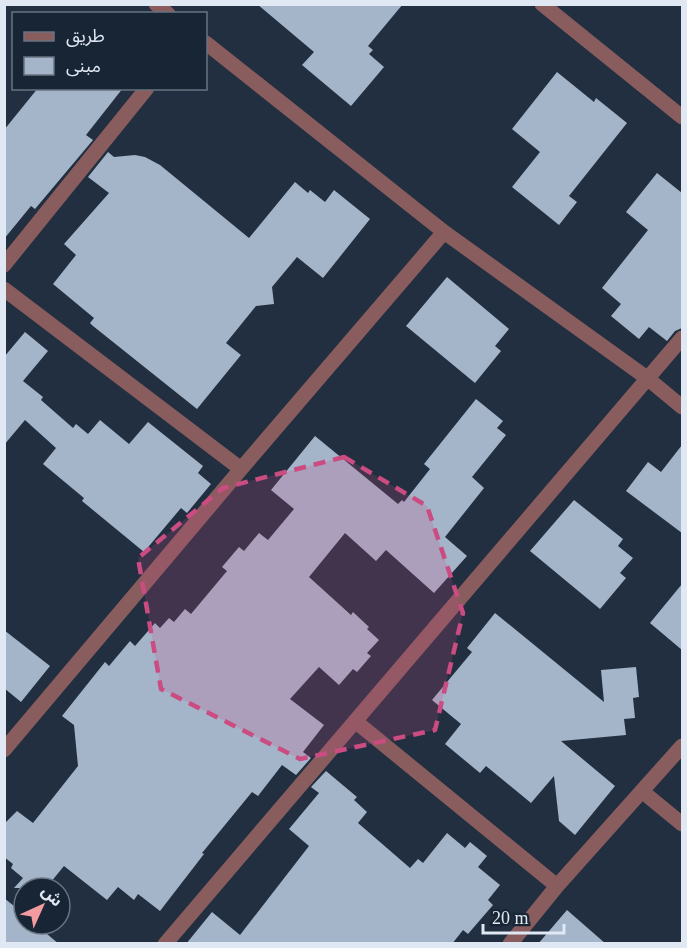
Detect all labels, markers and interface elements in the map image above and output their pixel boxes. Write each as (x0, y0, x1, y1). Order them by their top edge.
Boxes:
legend (12, 12, 207, 90)
text: طريق (66, 26, 105, 47)
text: مبنى (66, 56, 101, 77)
north arrow (12, 876, 72, 936)
text: ش (38, 882, 66, 910)
scale bar (483, 897, 564, 935)
text: 20 m (492, 908, 529, 928)

